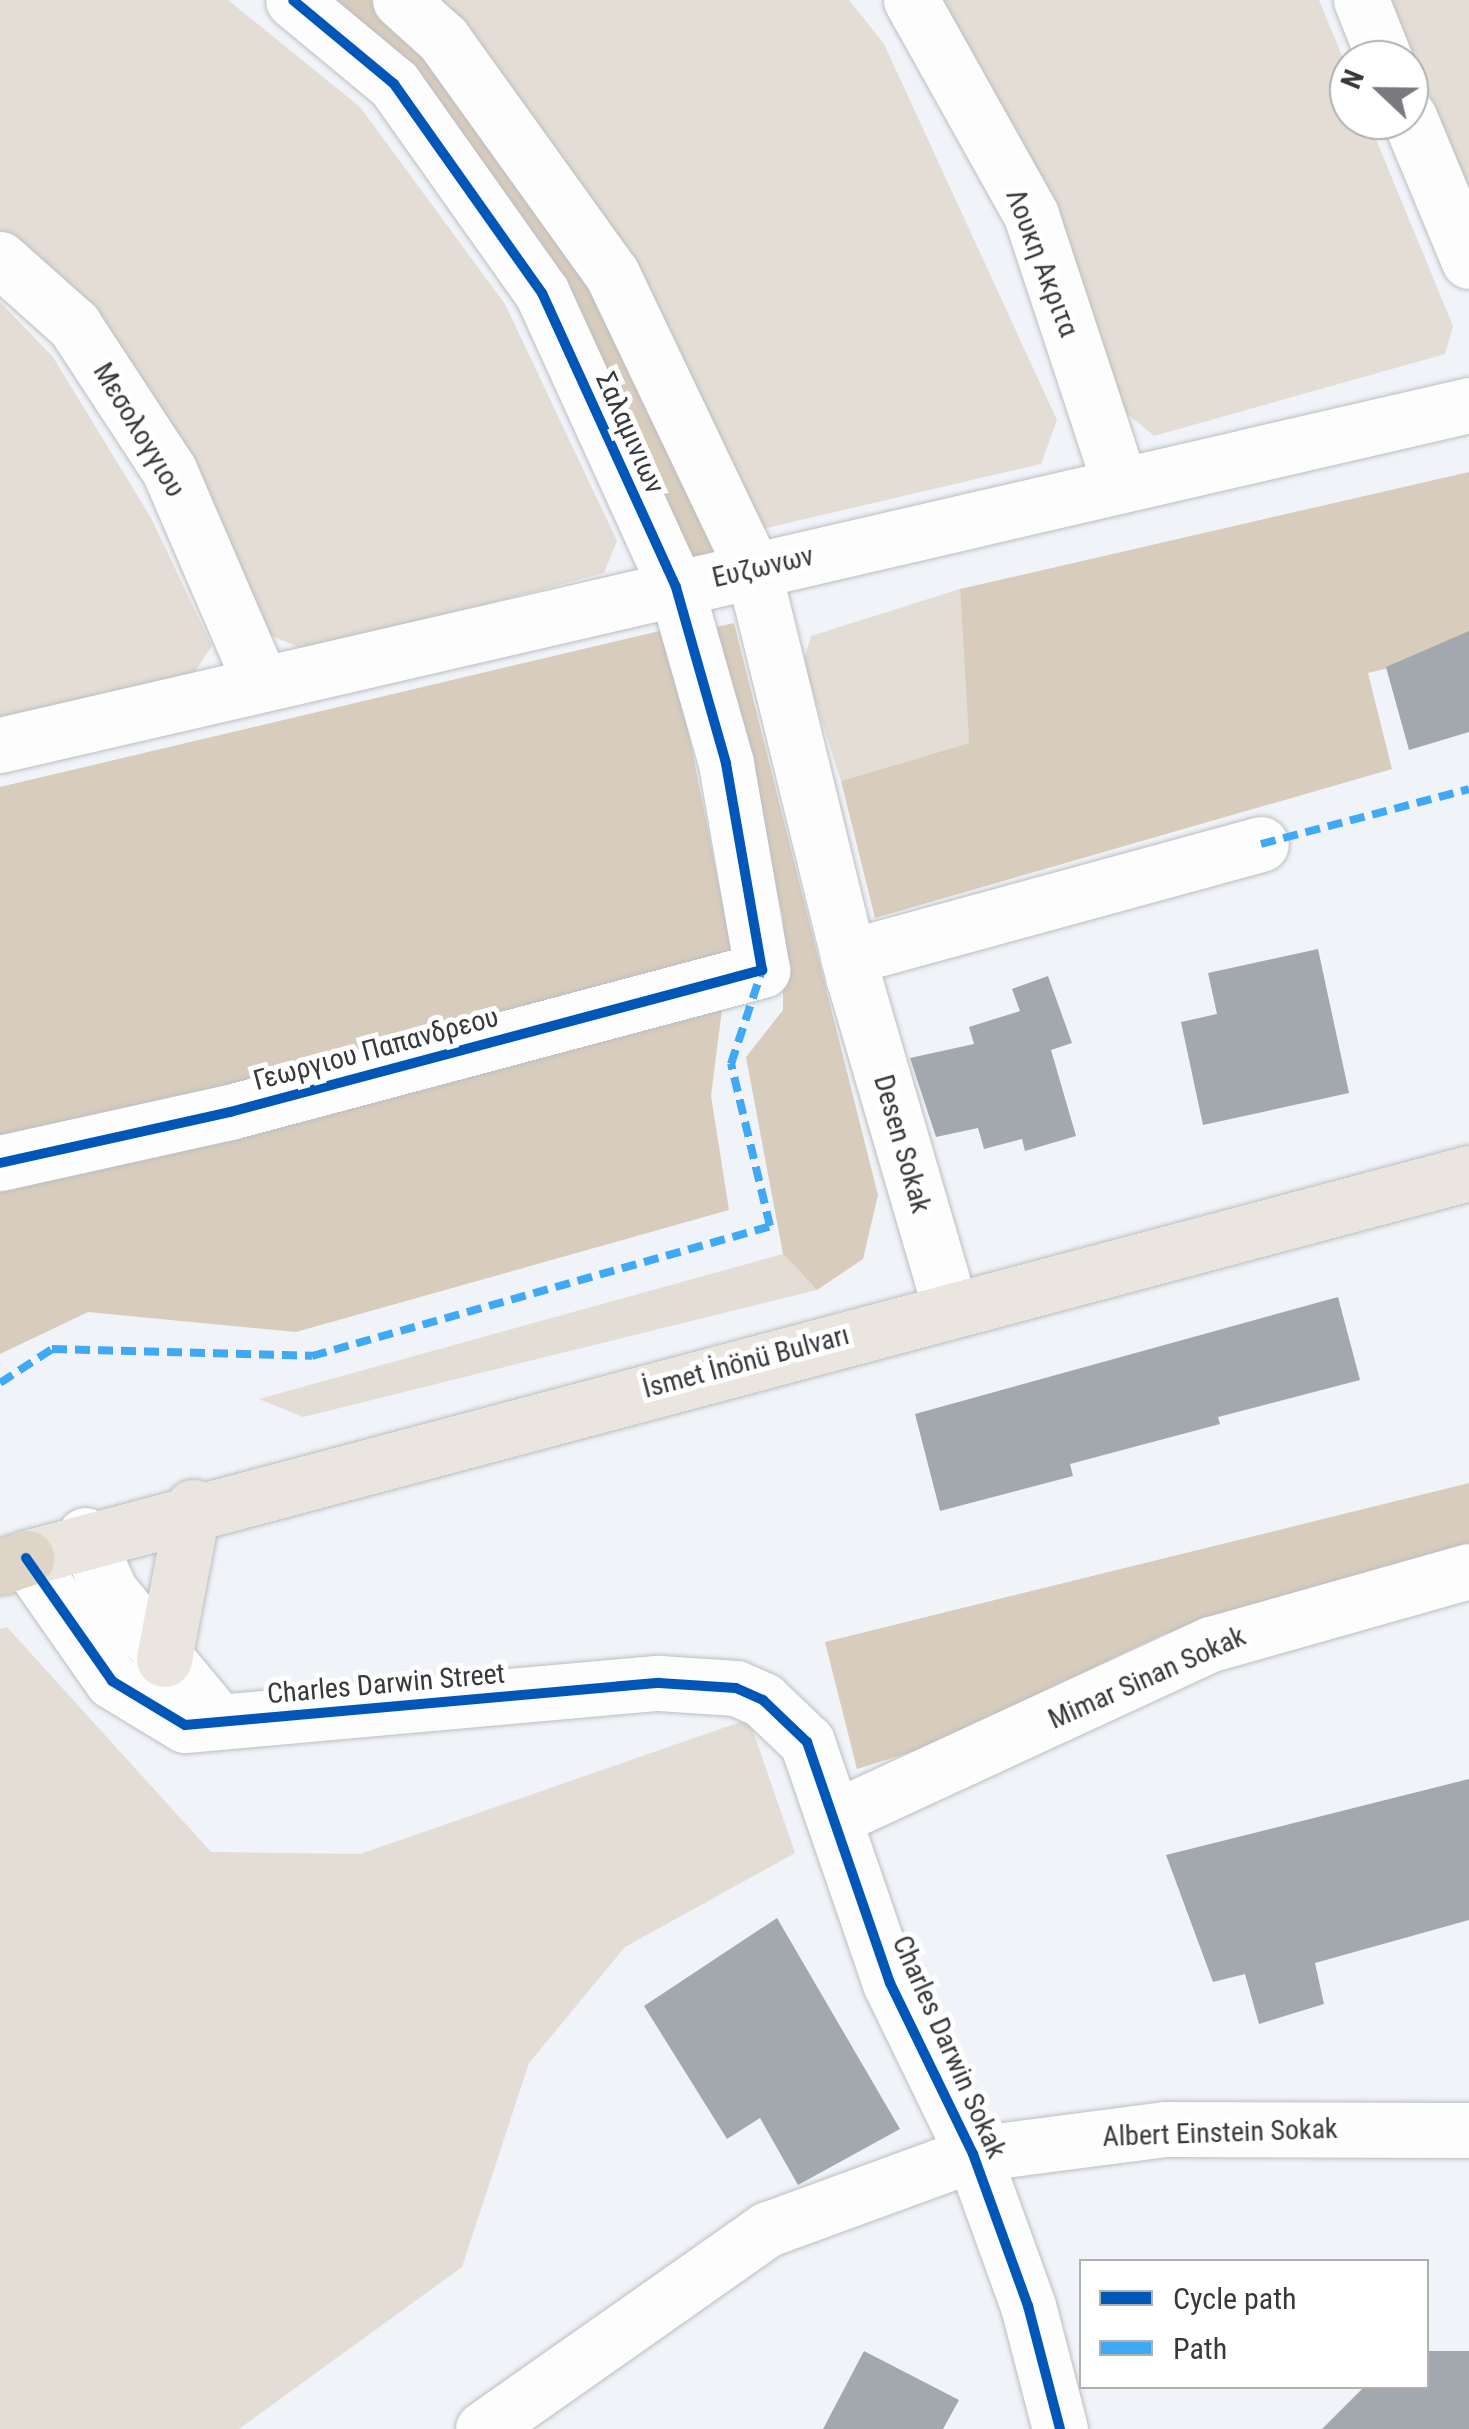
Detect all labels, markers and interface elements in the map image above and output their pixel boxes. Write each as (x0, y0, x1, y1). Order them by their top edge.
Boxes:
north arrow (1329, 40, 1429, 140)
text: N (1334, 65, 1371, 93)
street label: Λουκη Ακριτα (998, 184, 1086, 342)
street label: Μεσολογγιου (86, 357, 192, 503)
street label: Σαλαμινιων (588, 367, 672, 499)
street label: Ευζωνων (709, 539, 817, 595)
street label: Γεωργιου Παπανδρεου (250, 1000, 502, 1098)
street label: Desen Sokak (866, 1071, 938, 1217)
street label: İsmet İnönü Bulvarı (639, 1318, 853, 1406)
street label: Mimar Sinan Sokak (1043, 1620, 1251, 1736)
street label: Charles Darwin Street (266, 1657, 506, 1711)
street label: Charles Darwin Sokak (885, 1931, 1013, 2163)
street label: Albert Einstein Sokak (1102, 2112, 1338, 2154)
legend (1079, 2259, 1429, 2389)
text: Cycle path (1173, 2281, 1297, 2316)
text: Path (1173, 2331, 1227, 2366)

